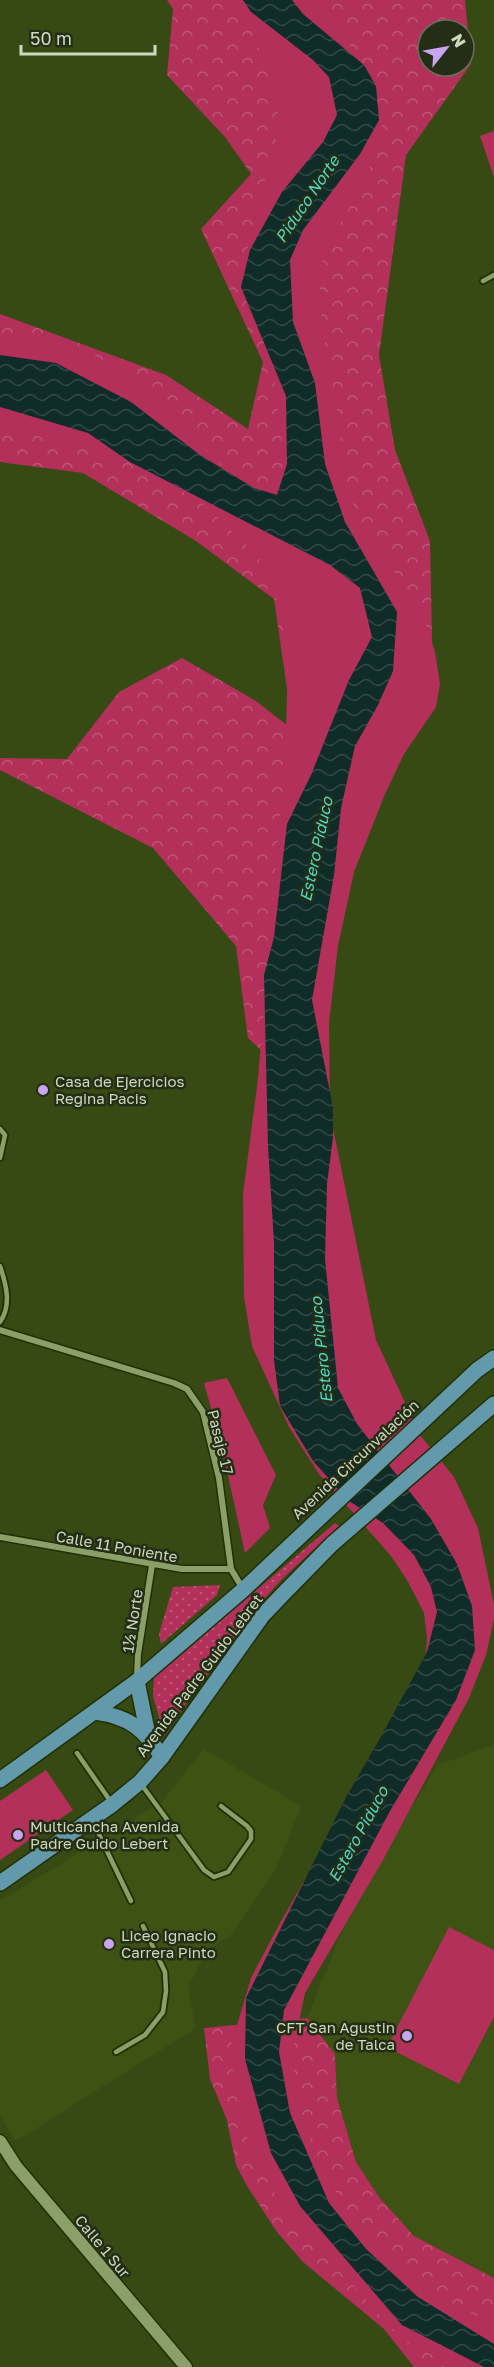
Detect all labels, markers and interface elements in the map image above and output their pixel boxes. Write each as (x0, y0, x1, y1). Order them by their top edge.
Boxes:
scale bar (21, 18, 154, 56)
north arrow (416, 18, 476, 78)
text: 50 m (30, 27, 72, 49)
text: N (447, 30, 471, 51)
water label: Piduco Norte (271, 150, 344, 246)
water label: Estero Piduco (295, 794, 337, 903)
place label: Casa de Ejercicios Regina Pacis (55, 1072, 184, 1107)
marker: Casa de Ejercicios Regina Pacis (36, 1083, 50, 1097)
water label: Estero Piduco (305, 1295, 336, 1404)
street label: Avenida Circunvalación (288, 1396, 422, 1522)
street label: Pasaje 17 (204, 1408, 238, 1476)
street label: Calle 11 Poniente (55, 1526, 180, 1566)
street label: 1½ Norte (118, 1588, 146, 1654)
street label: Avenida Padre Guido Lebret (132, 1590, 266, 1760)
water label: Estero Piduco (324, 1781, 393, 1885)
place label: Multicancha Avenida Padre Guido Lebert (30, 1817, 179, 1852)
marker: Multicancha Avenida Padre Guido Lebert (11, 1828, 25, 1842)
place label: Liceo Ignacio Carrera Pinto (121, 1926, 216, 1961)
marker: Liceo Ignacio Carrera Pinto (102, 1937, 116, 1951)
place label: CFT San Agustin de Talca (276, 2018, 395, 2053)
marker: CFT San Agustin de Talca (400, 2029, 414, 2043)
street label: Calle 1 Sur (72, 2211, 134, 2281)

